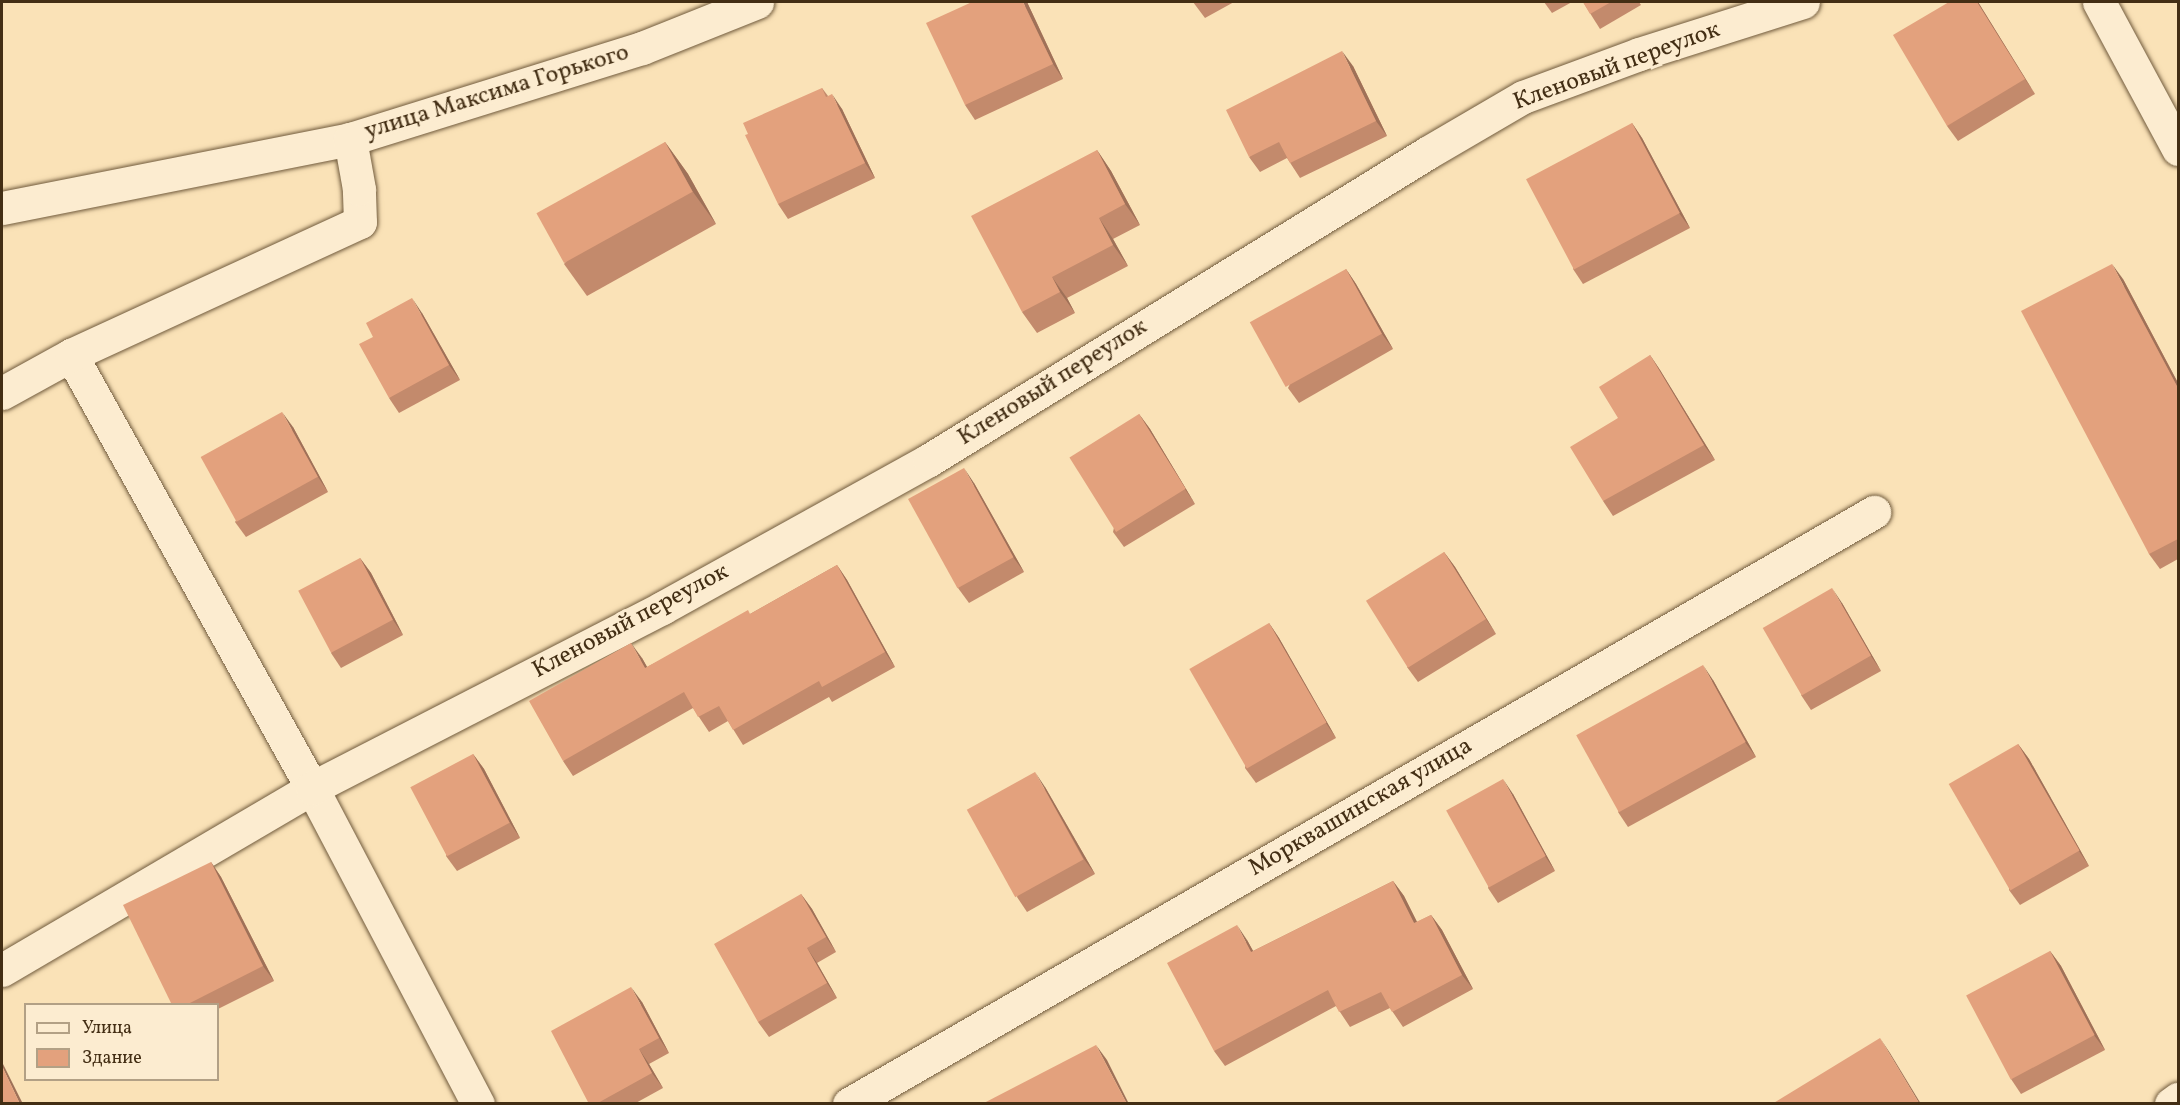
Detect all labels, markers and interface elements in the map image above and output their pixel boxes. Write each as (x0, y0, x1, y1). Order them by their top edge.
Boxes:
street label: Кленовый переулок (1510, 16, 1724, 118)
street label: улица Максима Горького (361, 39, 633, 147)
street label: Кленовый переулок (953, 313, 1153, 453)
street label: Кленовый переулок (528, 558, 734, 686)
street label: Морквашинская улица (1244, 732, 1478, 884)
legend (24, 1003, 219, 1081)
text: Улица (82, 1016, 132, 1041)
text: Здание (82, 1046, 142, 1071)

